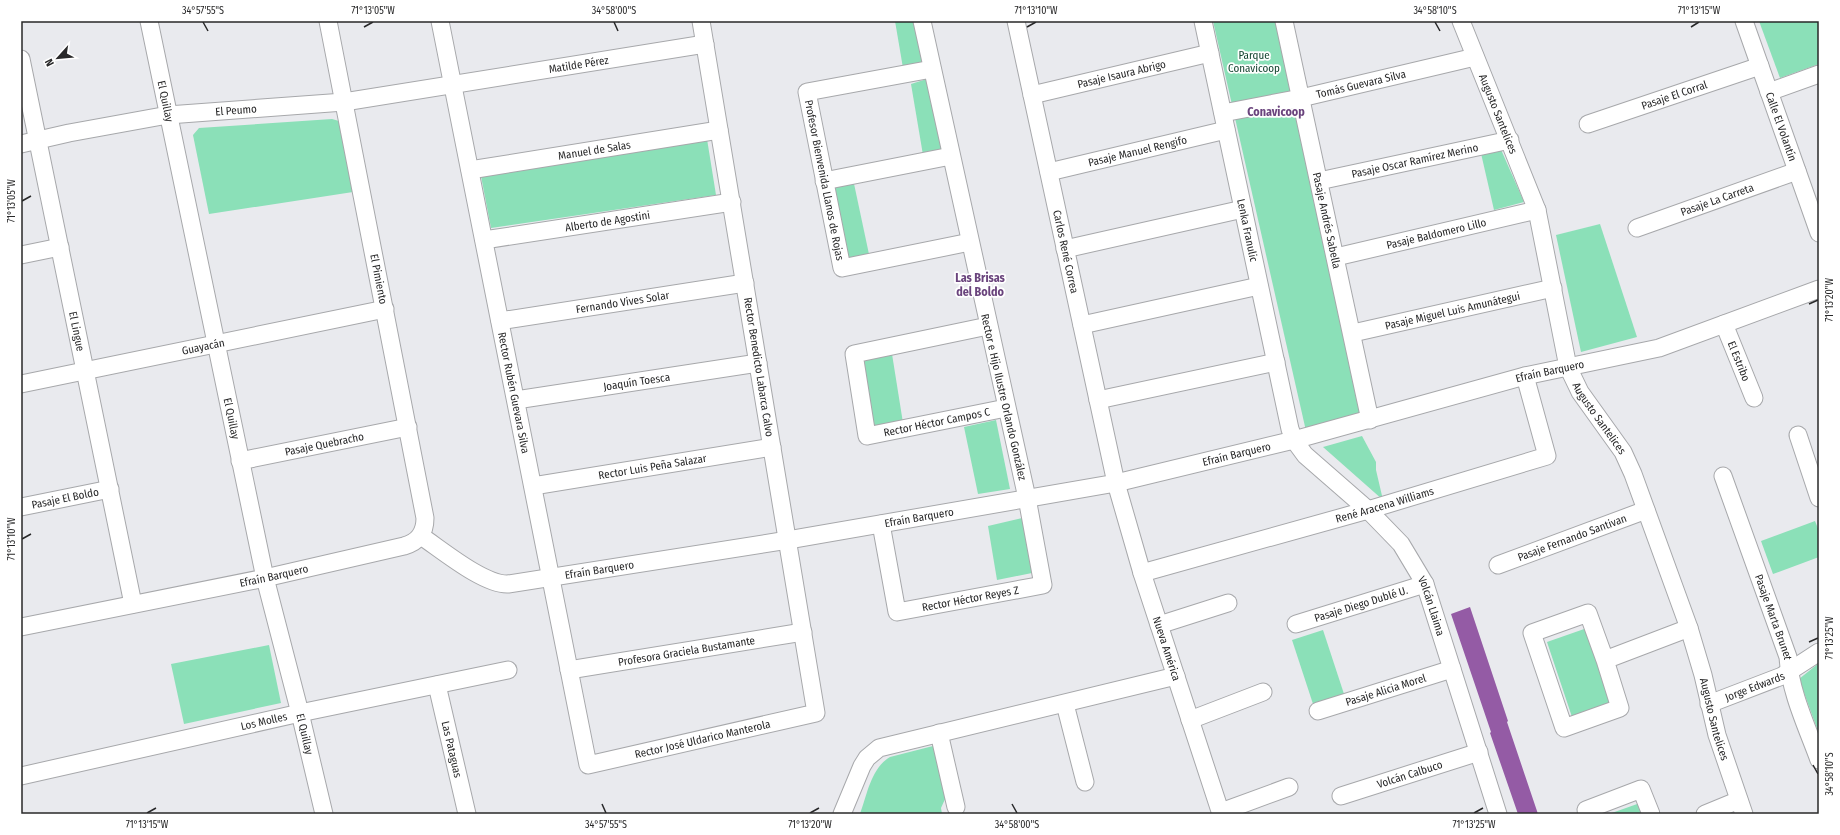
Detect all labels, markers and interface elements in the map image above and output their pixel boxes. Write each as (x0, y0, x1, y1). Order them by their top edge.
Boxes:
text: 34°57'55"S (182, 5, 224, 17)
text: 71°13'05"W (351, 5, 395, 17)
text: 34°58'00"S (592, 5, 636, 17)
text: 71°13'10"W (1014, 5, 1058, 17)
text: 34°58'10"S (1413, 5, 1457, 17)
text: 71°13'15"W (1678, 5, 1721, 17)
north arrow (38, 38, 78, 78)
park label: Parque Conavicoop (1228, 49, 1280, 75)
street label: Matilde Pérez (548, 53, 610, 76)
text: N (42, 56, 57, 68)
street label: Pasaje Isaura Abrigo (1076, 58, 1167, 91)
street label: Tomás Guevara Silva (1315, 68, 1407, 101)
street label: Augusto Santelices (1476, 72, 1520, 156)
street label: Pasaje El Corral (1640, 78, 1709, 113)
street label: El Quillay (155, 80, 176, 123)
street label: Calle El Volantín (1763, 90, 1799, 163)
street label: Profesor Bienvenida Llanos de Rojas (802, 99, 846, 262)
street label: El Peumo (215, 102, 257, 118)
district label: Conavicoop (1247, 105, 1305, 119)
street label: Pasaje Manuel Rengifo (1087, 133, 1189, 169)
street label: Manuel de Salas (557, 138, 632, 163)
street label: Pasaje Oscar Ramírez Merino (1350, 141, 1480, 181)
street label: Pasaje Andrés Sabella (1310, 171, 1343, 270)
text: 71°13'05"W (6, 179, 18, 223)
street label: Pasaje La Carreta (1679, 181, 1756, 219)
street label: Lenka Franulic (1234, 198, 1260, 263)
street label: Alberto de Agostini (564, 209, 651, 234)
street label: Carlos René Correa (1050, 209, 1081, 295)
street label: Pasaje Baldomero Lillo (1385, 216, 1488, 252)
street label: El Pimiento (367, 253, 390, 305)
district label: Las Brisas del Boldo (955, 271, 1006, 299)
text: 71°13'20"W (1824, 278, 1836, 322)
street label: Fernando Vives Solar (575, 289, 670, 316)
street label: Pasaje Miguel Luis Amunátegui (1384, 290, 1522, 333)
street label: Rector Benedicto Labarca Calvo (741, 296, 776, 438)
street label: El Lingue (66, 310, 87, 352)
street label: Rector e Hijo Ilustre Orlando González (978, 313, 1029, 482)
street label: Rector Rubén Guevara Silva (495, 331, 532, 455)
street label: Guayacán (181, 336, 226, 358)
street label: El Estribo (1725, 339, 1753, 383)
street label: Efraín Barquero (1514, 358, 1586, 385)
street label: Joaquín Toesca (602, 371, 671, 394)
street label: Augusto Santelices (1569, 381, 1629, 457)
street label: El Quillay (221, 397, 242, 441)
street label: Rector Héctor Campos C (883, 405, 991, 439)
street label: Pasaje Quebracho (284, 430, 365, 459)
street label: Efraín Barquero (1201, 440, 1272, 469)
street label: Rector Luis Peña Salazar (597, 452, 708, 482)
street label: René Aracena Williams (1334, 484, 1436, 526)
street label: Pasaje El Boldo (30, 485, 100, 512)
street label: Efraín Barquero (884, 505, 955, 530)
street label: Pasaje Fernando Santivan (1516, 512, 1629, 564)
text: 71°13'10"W (6, 517, 18, 561)
street label: Efraín Barquero (564, 558, 635, 582)
street label: Efraín Barquero (239, 562, 310, 590)
street label: Pasaje Marta Brunet (1752, 573, 1794, 661)
street label: Volcán Llaima (1415, 574, 1447, 637)
street label: Rector Héctor Reyes Z (921, 584, 1020, 614)
street label: Pasaje Diego Dublé U. (1313, 584, 1409, 625)
street label: Nueva América (1150, 615, 1183, 683)
text: 71°13'25"W (1824, 616, 1836, 659)
street label: Profesora Graciela Bustamante (617, 634, 756, 669)
street label: Jorge Edwards (1723, 669, 1787, 704)
street label: Pasaje Alicia Morel (1344, 671, 1428, 709)
street label: Augusto Santelices (1697, 677, 1731, 763)
street label: Los Molles (240, 710, 289, 733)
street label: El Quillay (293, 712, 316, 756)
street label: Rector José Uldarico Manterola (633, 718, 772, 761)
street label: Las Pataguas (439, 720, 464, 779)
text: 34°58'10"S (1824, 752, 1836, 796)
street label: Volcán Calbuco (1375, 758, 1444, 791)
text: 71°13'15"W (126, 819, 169, 831)
text: 34°57'55"S (585, 819, 627, 831)
text: 71°13'20"W (788, 819, 832, 831)
text: 34°58'00"S (995, 819, 1039, 831)
text: 71°13'25"W (1453, 819, 1496, 831)

